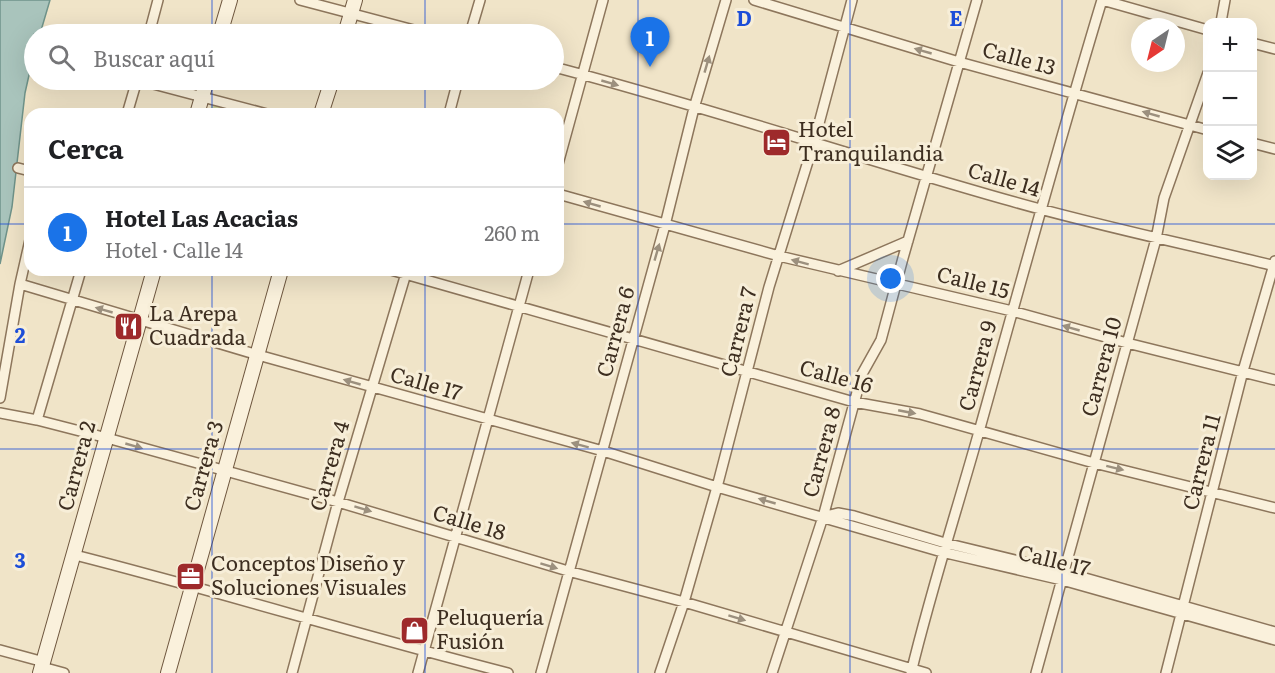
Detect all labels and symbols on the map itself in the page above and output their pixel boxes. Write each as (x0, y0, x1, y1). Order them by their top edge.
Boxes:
text: D (736, 2, 752, 32)
text: E (949, 2, 963, 32)
pin: 1 (630, 17, 670, 67)
north arrow (1131, 18, 1185, 72)
street label: Calle 13 (980, 32, 1060, 81)
one-way arrow (914, 46, 932, 55)
one-way arrow (703, 55, 712, 73)
one-way arrow (601, 79, 619, 88)
one-way arrow (1142, 109, 1160, 118)
place label: Hotel Tranquilandia (798, 112, 944, 167)
hotel icon: Hotel Tranquilandia (761, 126, 793, 158)
street label: Calle 14 (965, 152, 1045, 203)
one-way arrow (583, 199, 601, 208)
one-way arrow (653, 243, 662, 261)
one-way arrow (791, 256, 809, 266)
street label: Calle 15 (934, 257, 1013, 305)
your location (876, 264, 905, 293)
street label: Carrera 6 (587, 283, 641, 380)
street label: Carrera 7 (710, 283, 763, 380)
place label: La Arepa Cuadrada (149, 296, 247, 351)
one-way arrow (95, 305, 113, 314)
restaurant icon: La Arepa Cuadrada (112, 310, 144, 342)
street label: Carrera 10 (1071, 313, 1128, 420)
street label: Carrera 9 (949, 317, 1003, 414)
text: 2 (15, 319, 26, 349)
one-way arrow (1062, 322, 1080, 332)
street label: Calle 16 (797, 350, 877, 399)
street label: Calle 17 (387, 357, 467, 407)
one-way arrow (343, 377, 361, 386)
street label: Carrera 8 (793, 402, 847, 500)
one-way arrow (897, 408, 916, 417)
street label: Carrera 11 (1173, 409, 1227, 513)
street label: Carrera 3 (174, 416, 229, 514)
street label: Carrera 4 (300, 416, 355, 514)
street label: Carrera 2 (48, 417, 101, 514)
one-way arrow (571, 439, 589, 449)
one-way arrow (126, 442, 144, 451)
one-way arrow (1106, 463, 1124, 473)
street label: Calle 18 (429, 495, 510, 546)
one-way arrow (758, 496, 776, 505)
one-way arrow (354, 505, 372, 514)
street label: Calle 17 (1015, 535, 1094, 583)
text: 3 (14, 544, 26, 574)
place label: Conceptos Diseño y Soluciones Visuales (211, 546, 406, 601)
office icon: Conceptos Diseño y Soluciones Visuales (174, 560, 206, 592)
one-way arrow (540, 562, 558, 571)
place label: Peluquería Fusión (436, 600, 545, 655)
shop icon: Peluquería Fusión (399, 614, 431, 646)
one-way arrow (728, 614, 746, 623)

